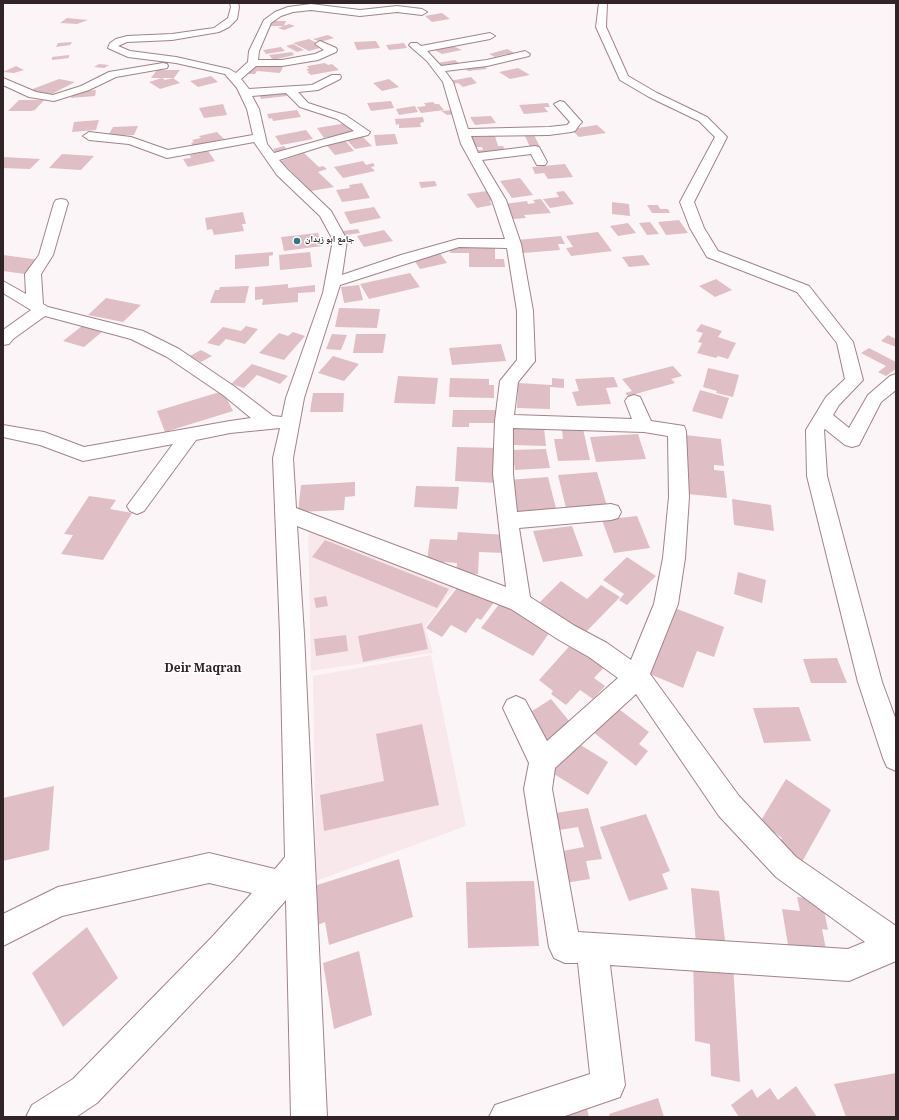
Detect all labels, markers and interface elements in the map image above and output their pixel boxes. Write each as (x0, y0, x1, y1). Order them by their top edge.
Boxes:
marker: جامع ابو زيدان (292, 236, 302, 246)
place label: جامع ابو زيدان (305, 236, 354, 246)
district label: Deir Maqran (165, 663, 241, 677)

